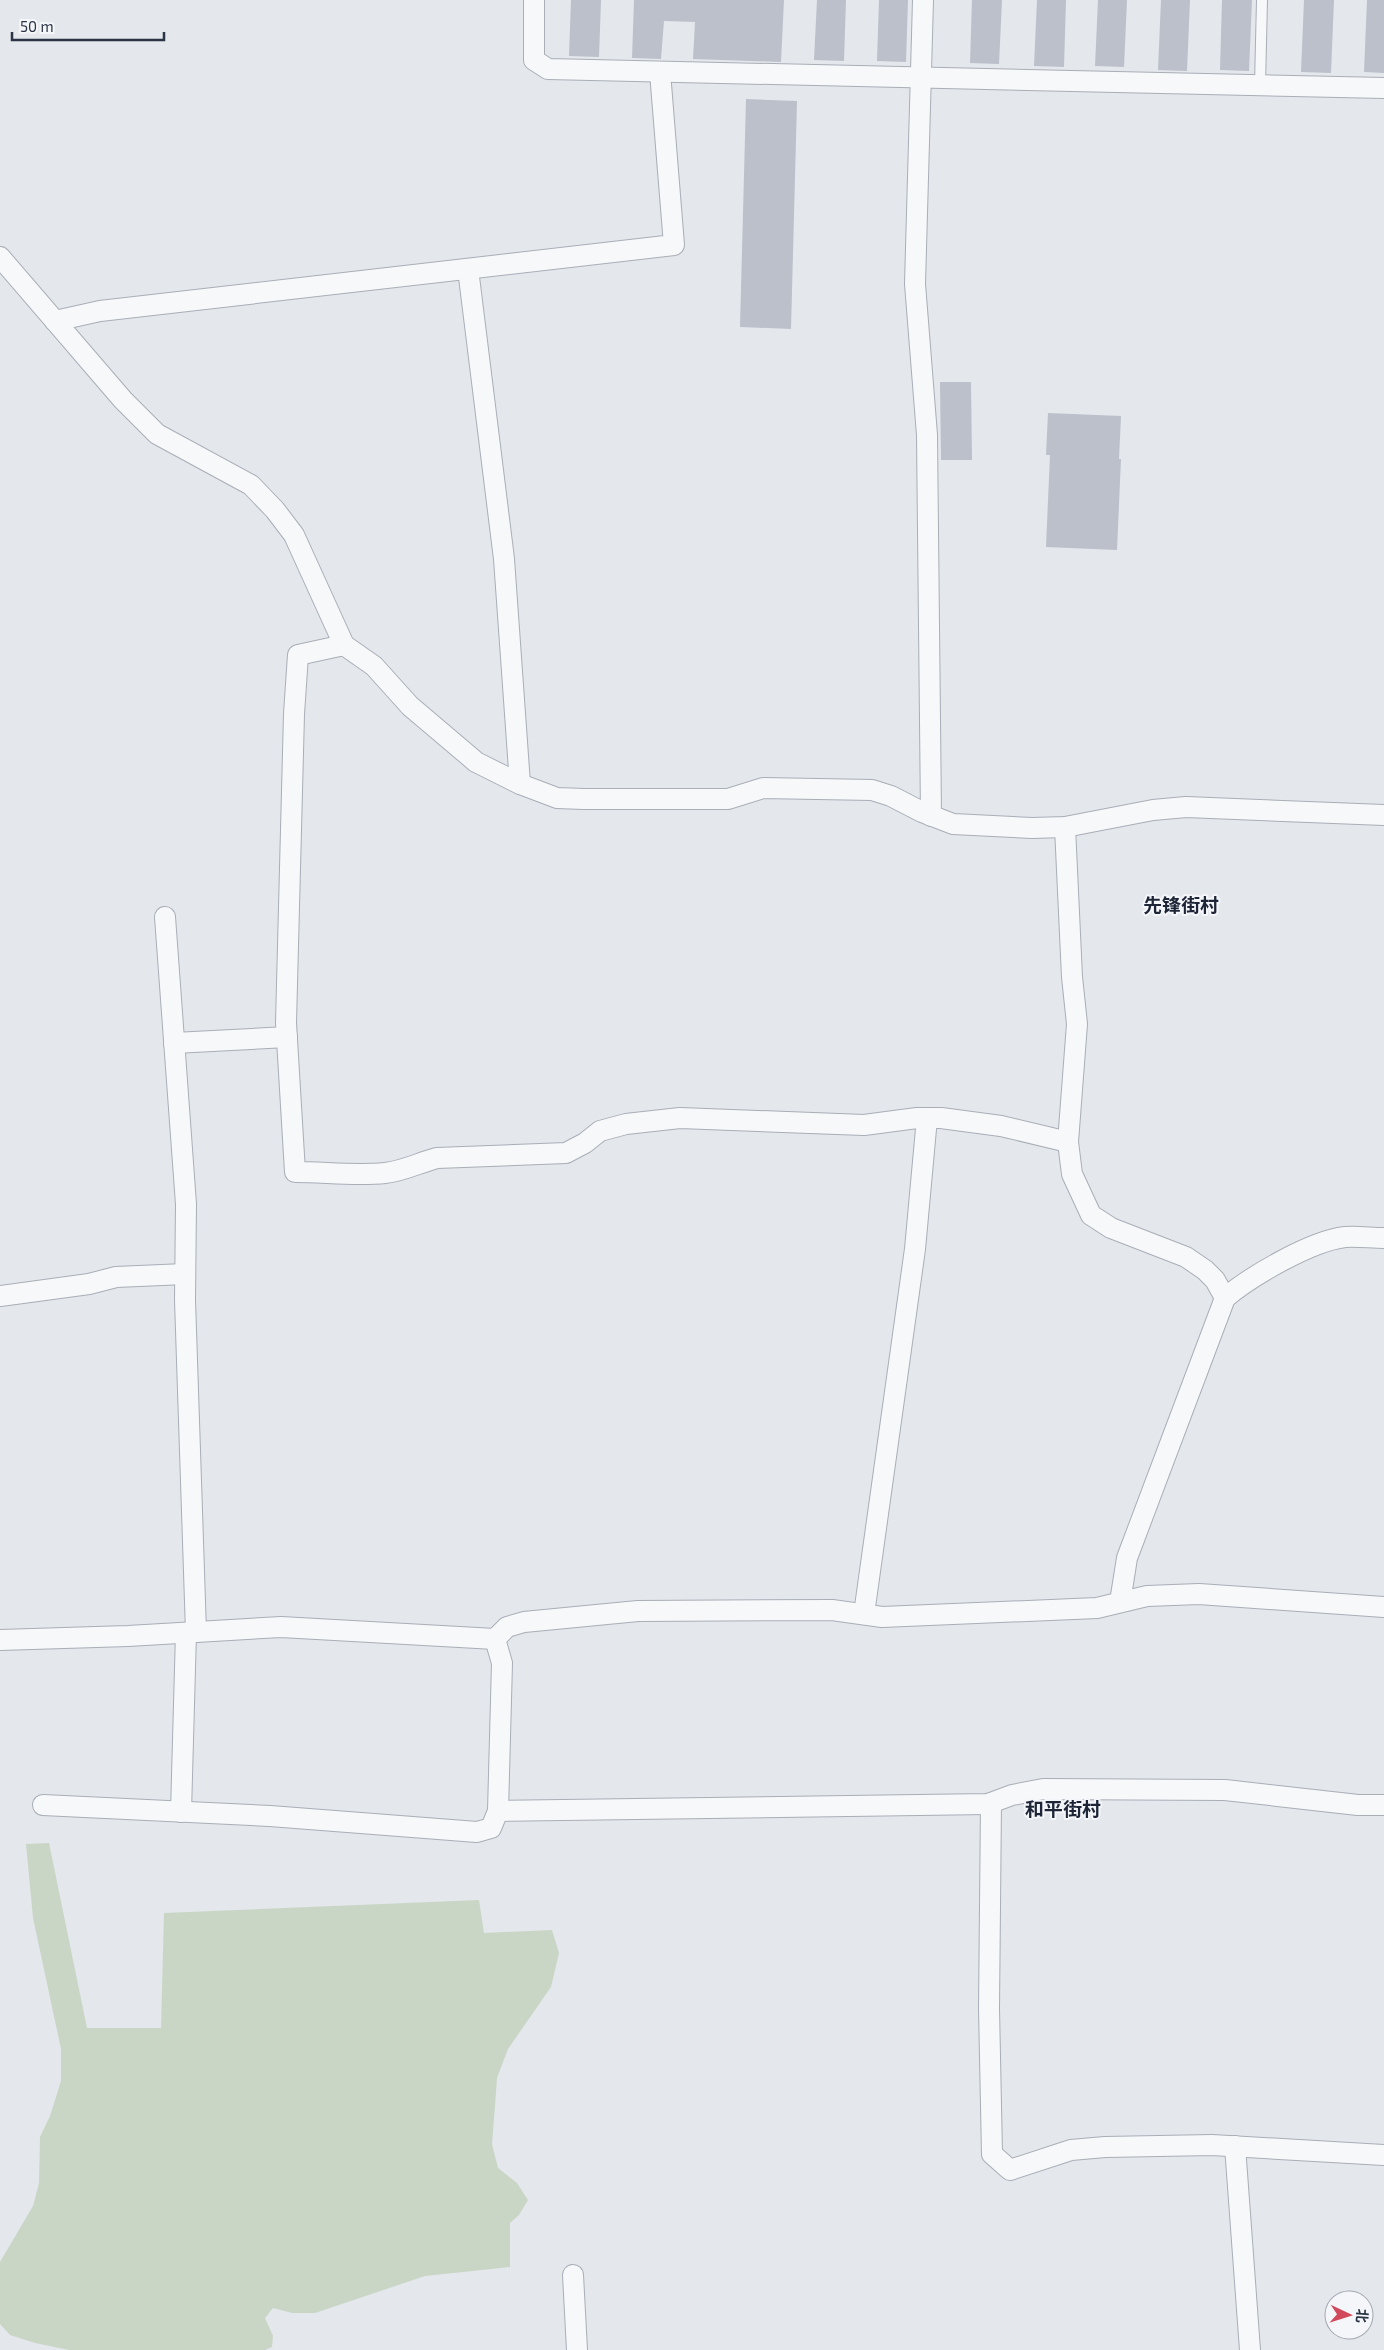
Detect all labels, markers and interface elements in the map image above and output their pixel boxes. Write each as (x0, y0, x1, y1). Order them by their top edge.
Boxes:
scale bar (12, 10, 165, 42)
text: 50 m (20, 17, 54, 35)
district label: 先锋街村 (1143, 893, 1219, 916)
district label: 和平街村 (1025, 1797, 1101, 1820)
north arrow (1324, 2290, 1374, 2340)
text: 北 (1353, 2308, 1371, 2324)

